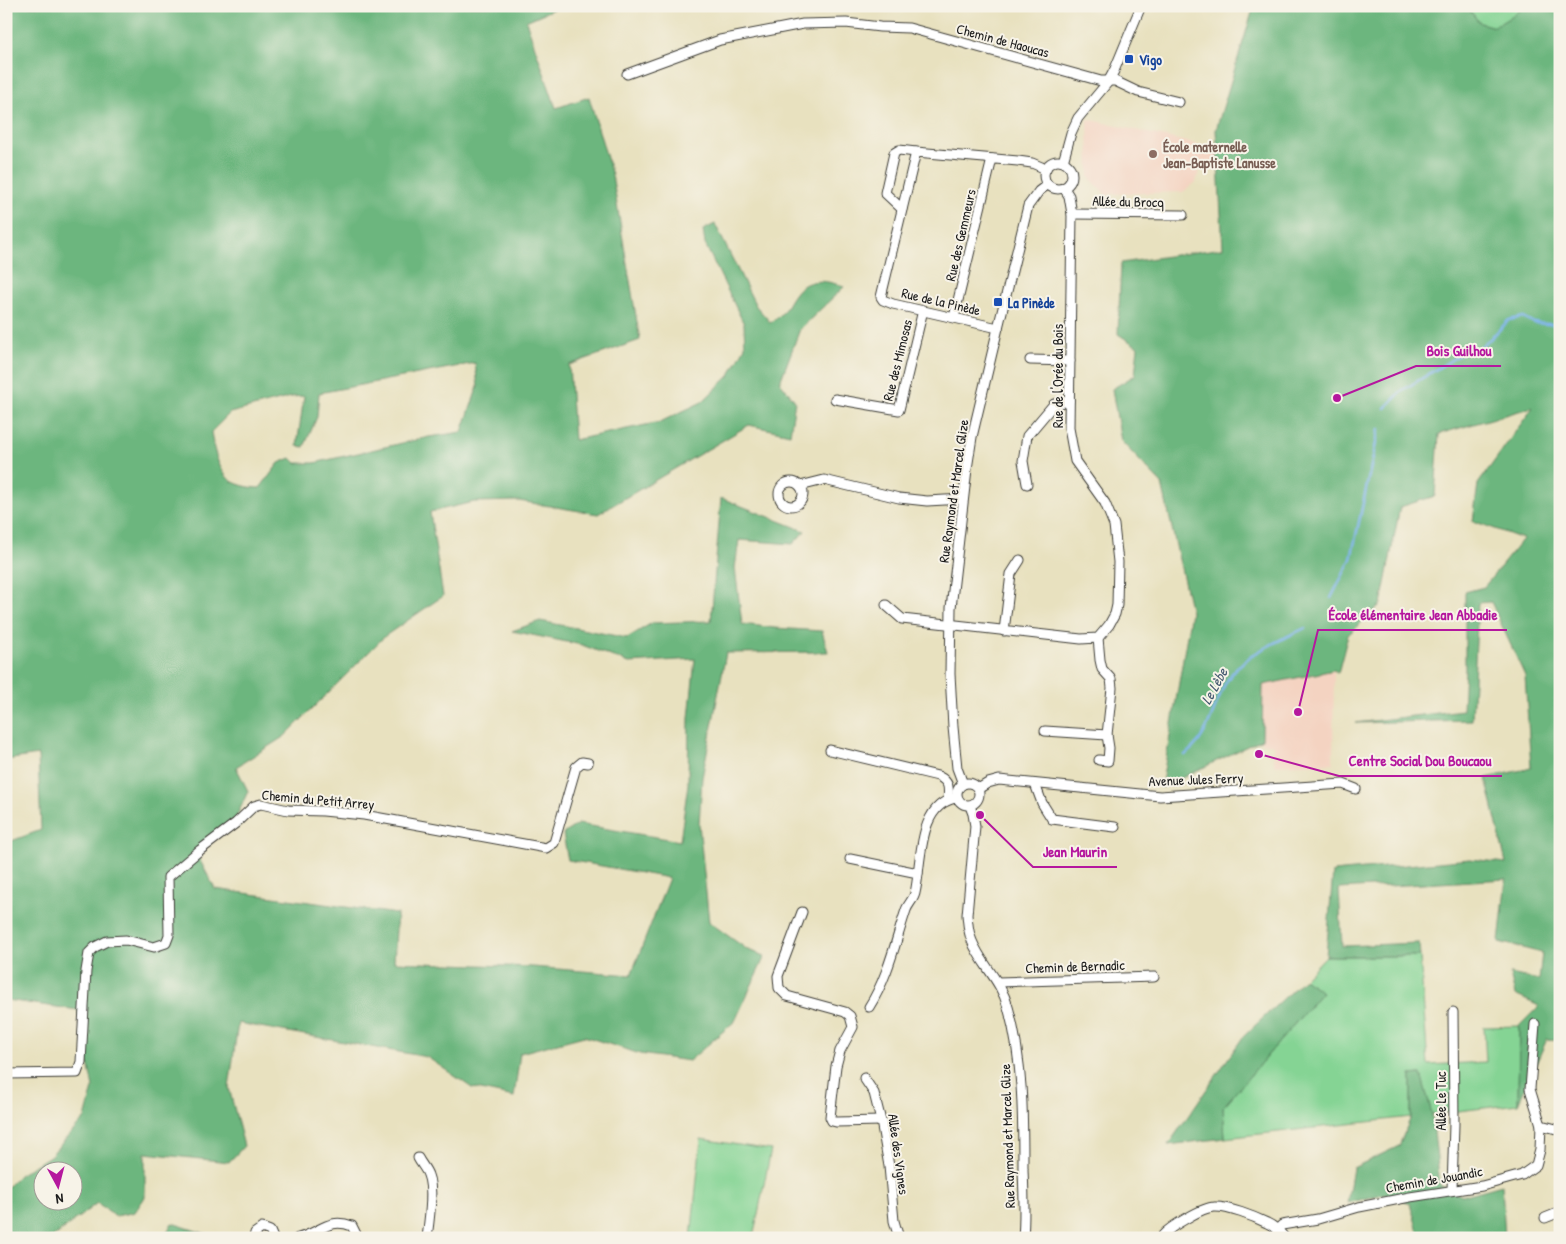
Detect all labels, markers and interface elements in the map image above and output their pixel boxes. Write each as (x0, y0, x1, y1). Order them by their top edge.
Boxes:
street label: Chemin de Haoucas (955, 19, 1051, 61)
place label: Vigo (1139, 50, 1162, 71)
marker: Vigo (1123, 53, 1135, 65)
place label: École maternelle Jean-Baptiste Lanusse (1163, 137, 1276, 174)
marker: École maternelle Jean-Baptiste Lanusse (1147, 148, 1159, 160)
street label: Rue des Gemmeurs (940, 187, 980, 283)
street label: Allée du Brocq (1092, 191, 1164, 212)
street label: Rue de la Pinède (900, 283, 983, 319)
place label: La Pinède (1008, 293, 1055, 312)
marker: La Pinède (992, 296, 1004, 308)
street label: Rue des Mimosas (878, 317, 916, 403)
street label: Rue de l'Orée du Bois (1048, 324, 1067, 428)
callout: Bois Guilhou (1416, 336, 1501, 366)
text: Bois Guilhou (1426, 340, 1493, 361)
street label: Rue Raymond et Marcel Glize (934, 418, 974, 564)
callout: École élémentaire Jean Abbadie (1318, 600, 1507, 630)
text: École élémentaire Jean Abbadie (1329, 604, 1497, 625)
water label: Le Lèbe (1195, 663, 1233, 708)
callout: Centre Social Dou Boucaou (1339, 746, 1502, 776)
text: Centre Social Dou Boucaou (1349, 750, 1492, 771)
street label: Avenue Jules Ferry (1148, 768, 1244, 791)
street label: Chemin du Petit Arrey (261, 785, 375, 814)
callout: Jean Maurin (1033, 837, 1117, 867)
text: Jean Maurin (1043, 841, 1107, 862)
street label: Chemin de Bernadic (1025, 955, 1126, 977)
street label: Rue Raymond et Marcel Glize (995, 1063, 1020, 1209)
street label: Allée Le Tuc (1431, 1071, 1450, 1130)
street label: Allée des Vignes (883, 1112, 914, 1196)
street label: Chemin de Jouandic (1384, 1161, 1484, 1197)
north arrow (32, 1162, 82, 1212)
text: N (54, 1190, 65, 1209)

